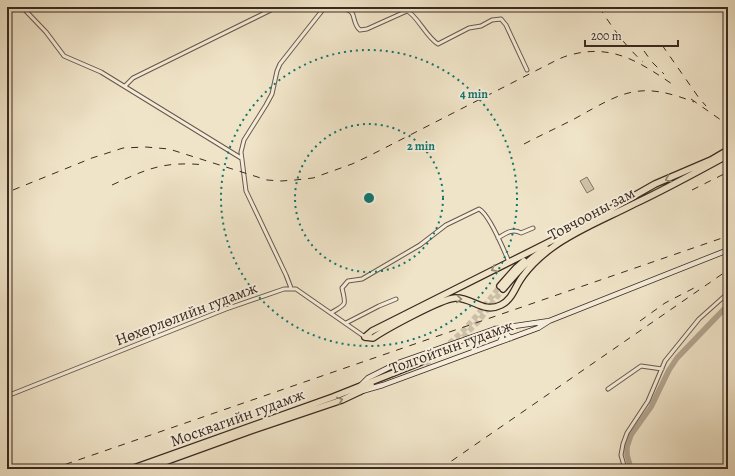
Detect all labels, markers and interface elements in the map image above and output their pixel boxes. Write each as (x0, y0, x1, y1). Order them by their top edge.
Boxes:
scale bar (585, 22, 678, 48)
text: 200 m (591, 28, 622, 44)
text: 4 min (460, 86, 488, 102)
text: 2 min (407, 138, 435, 154)
one-way arrow (664, 174, 672, 182)
street label: Товчооны зам (544, 182, 639, 246)
centre of rings (362, 191, 376, 205)
one-way arrow (491, 264, 499, 272)
street label: Нөхөрлөлийн гудамж (112, 277, 261, 351)
one-way arrow (456, 294, 462, 303)
street label: Толгойтын гудамж (386, 314, 516, 380)
street label: Москвагийн гудамж (167, 383, 308, 452)
one-way arrow (337, 397, 344, 405)

